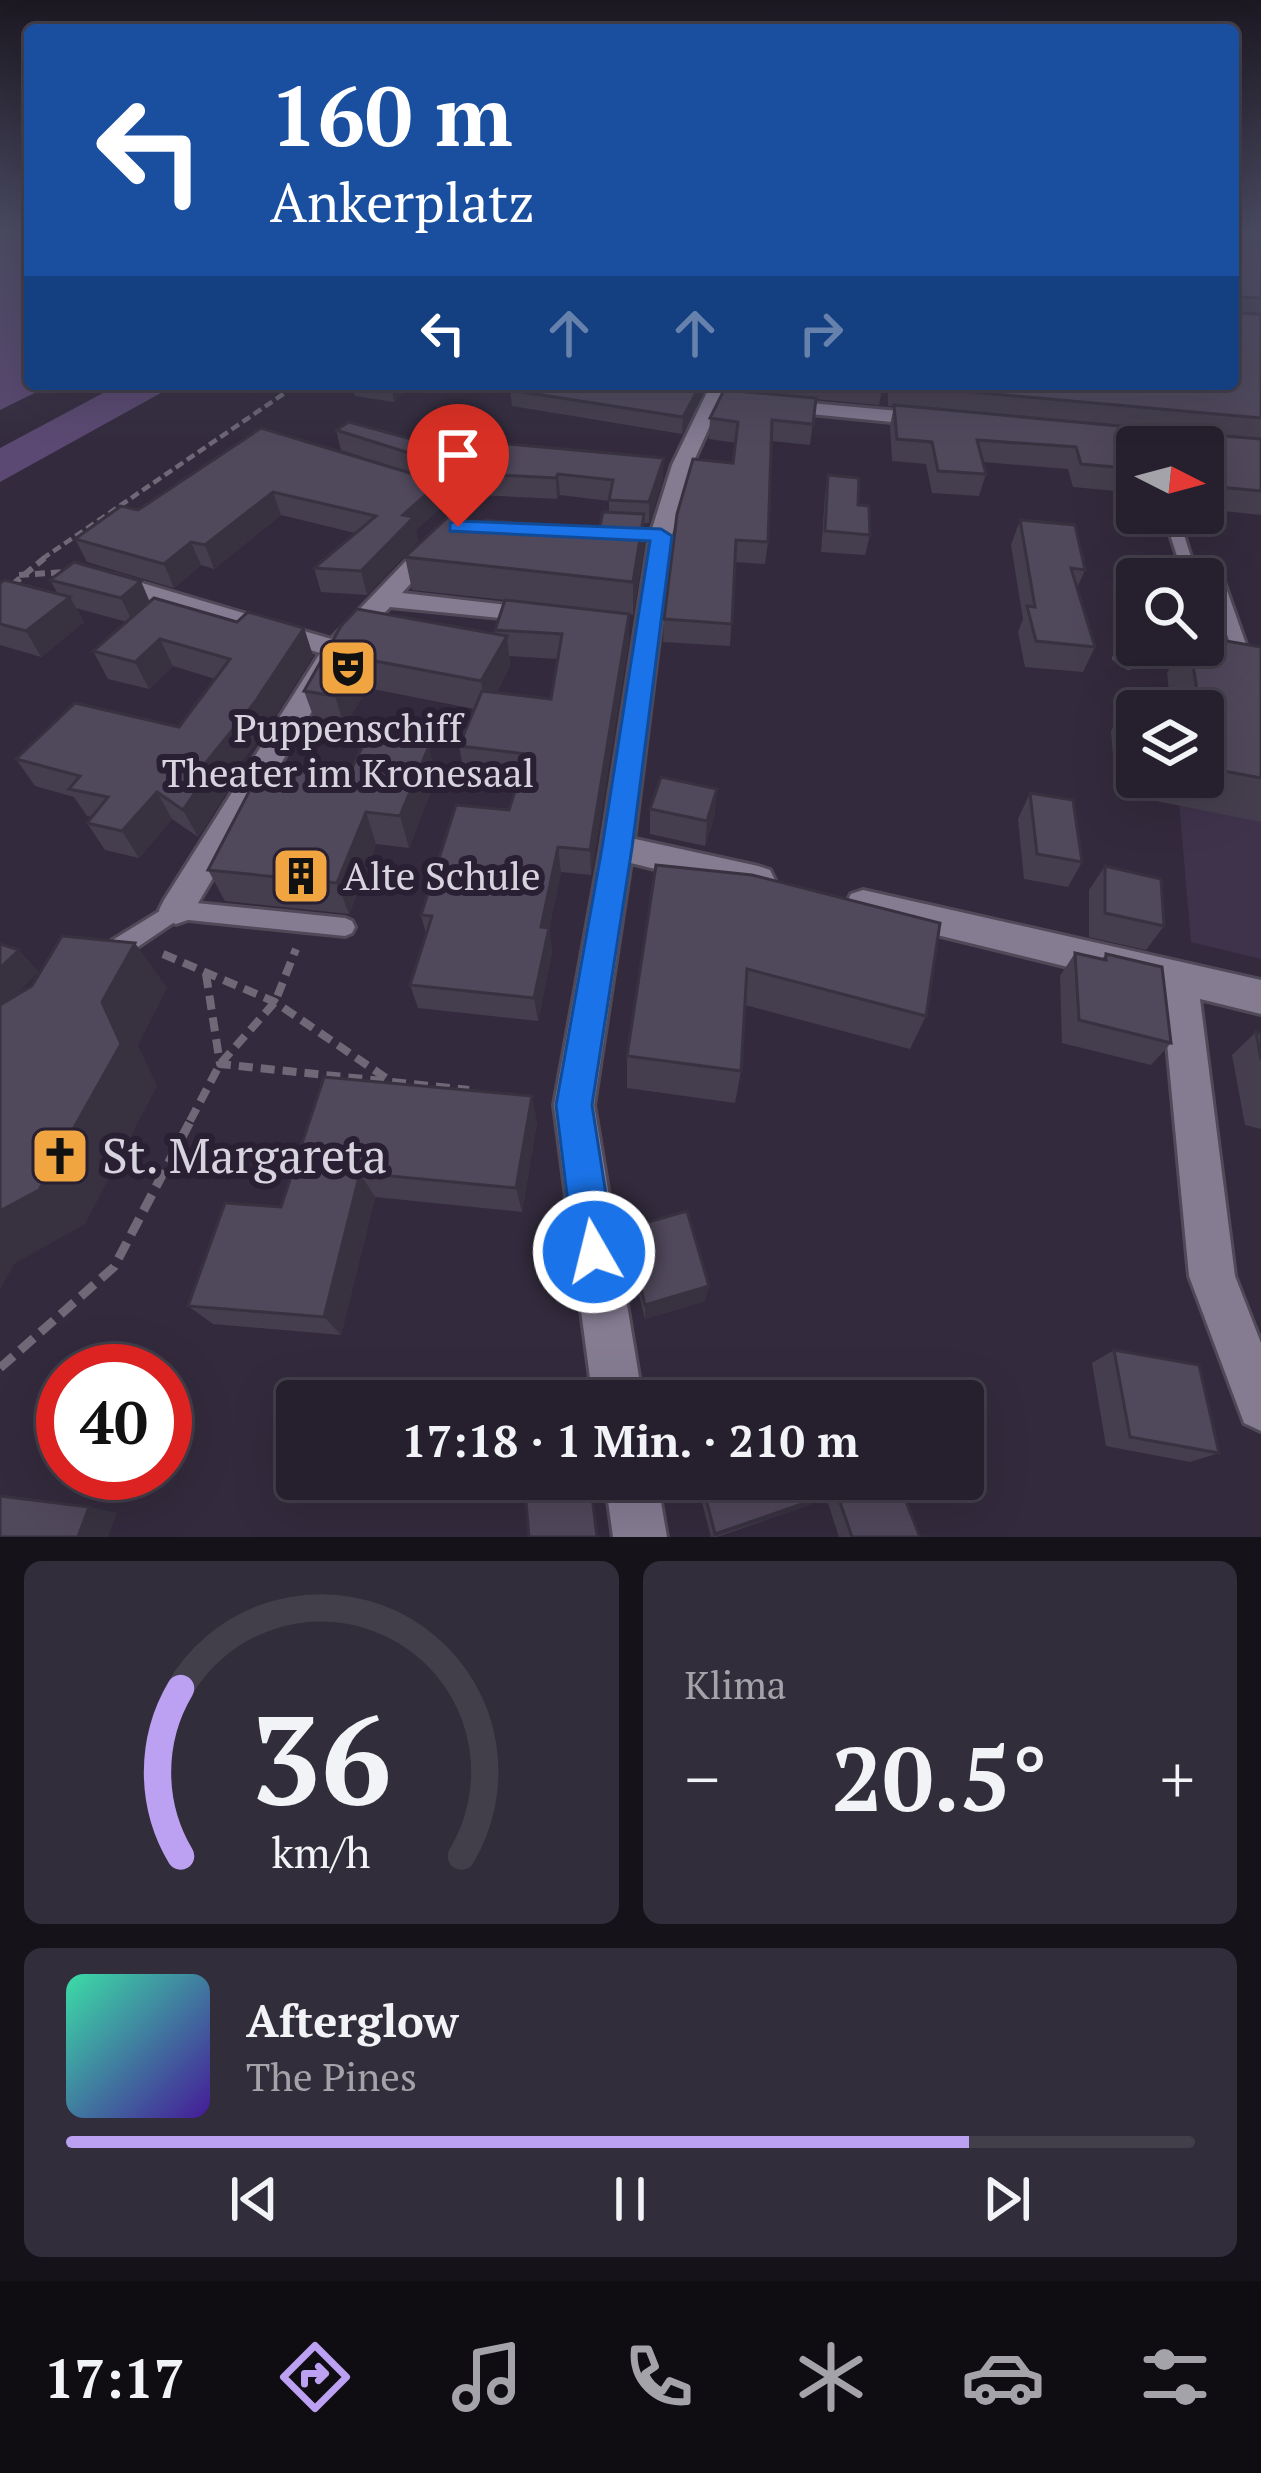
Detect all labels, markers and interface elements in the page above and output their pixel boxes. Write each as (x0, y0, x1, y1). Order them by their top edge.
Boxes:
text: 160 m (270, 59, 513, 170)
icon: left (72, 72, 228, 228)
text: Ankerplatz (270, 166, 535, 237)
icon: left (410, 300, 476, 366)
icon: ahead (536, 300, 602, 366)
icon: ahead (662, 300, 728, 366)
icon: right (788, 300, 854, 366)
pin (407, 404, 509, 527)
icon: arrive (425, 422, 491, 488)
north arrow (1116, 426, 1224, 534)
map controls (1116, 426, 1224, 798)
button: search (1116, 558, 1224, 666)
theatre icon: Puppenschiff Theater im Kronesaal (317, 637, 379, 699)
button: layers (1116, 690, 1224, 798)
place label: Puppenschiff Theater im Kronesaal (162, 701, 534, 798)
building icon: Alte Schule (270, 845, 332, 907)
place label: Alte Schule (343, 849, 541, 901)
place label: St. Margareta (102, 1123, 387, 1187)
church icon: St. Margareta (29, 1125, 91, 1187)
position arrow (531, 1189, 657, 1315)
speed limit sign: 40 (36, 1344, 192, 1500)
text: 17:18 · 1 Min. · 210 m (401, 1410, 859, 1470)
text: Klima (685, 1658, 787, 1710)
text: 36 (251, 1675, 392, 1841)
text: 20.5° (832, 1717, 1048, 1837)
text: − (685, 1734, 720, 1822)
text: + (1160, 1734, 1195, 1822)
text: km/h (272, 1822, 371, 1879)
text: Afterglow (246, 1990, 459, 2050)
text: The Pines (246, 2050, 417, 2102)
icon: previous (221, 2166, 287, 2232)
icon: pause (597, 2166, 663, 2232)
icon: next (974, 2166, 1040, 2232)
icon: directions (273, 2335, 357, 2419)
icon: music (445, 2335, 529, 2419)
icon: phone (617, 2335, 701, 2419)
icon: climate (789, 2335, 873, 2419)
icon: car (961, 2335, 1045, 2419)
icon: filters (1133, 2335, 1217, 2419)
text: 17:17 (44, 2342, 185, 2413)

